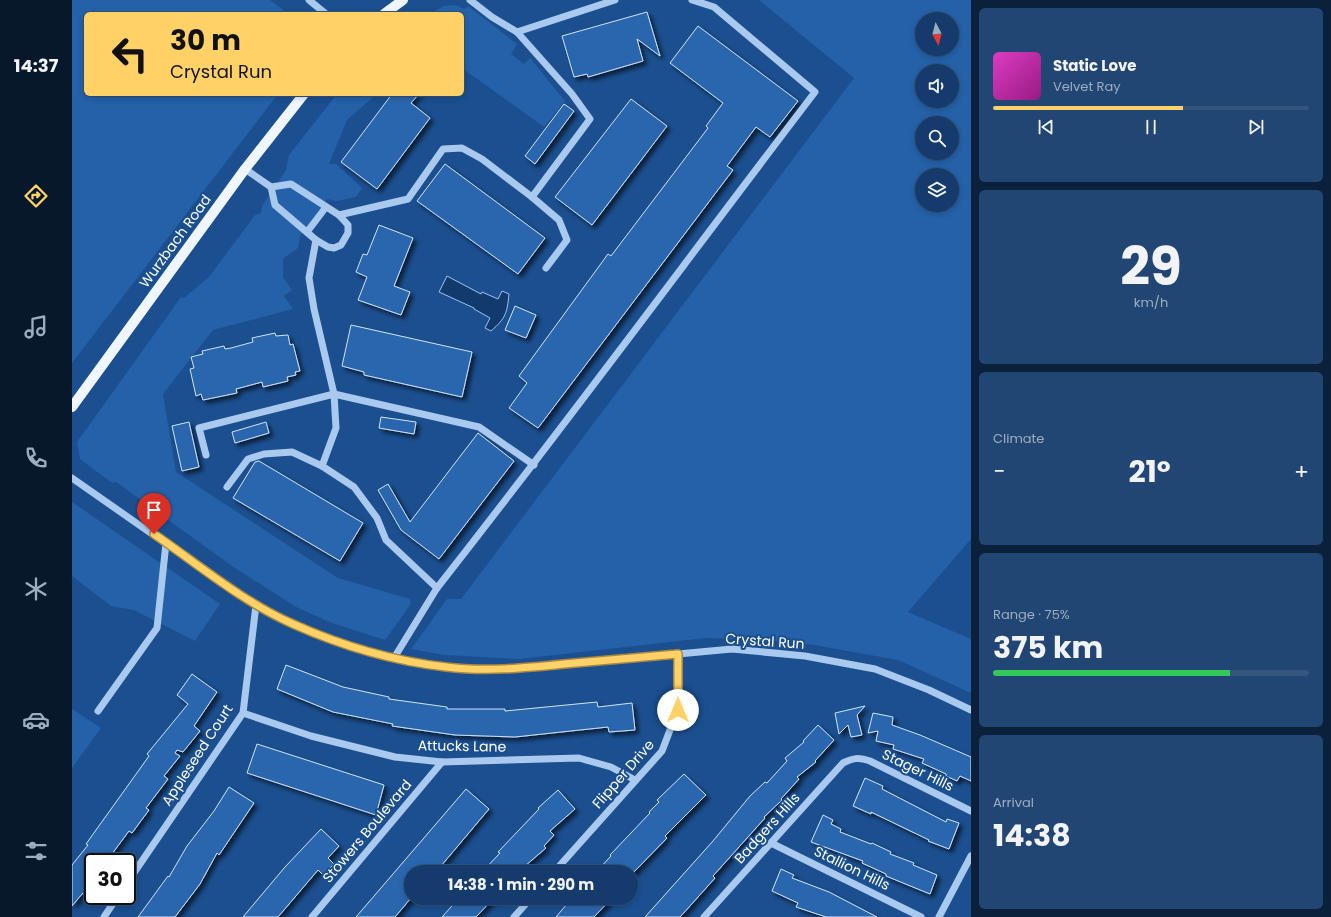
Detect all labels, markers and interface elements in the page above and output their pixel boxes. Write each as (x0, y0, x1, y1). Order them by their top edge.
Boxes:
north arrow (915, 12, 959, 56)
map controls (915, 12, 959, 212)
text: 30 m (170, 21, 241, 60)
icon: left (104, 28, 156, 80)
text: 14:37 (14, 53, 58, 78)
text: Static Love (1053, 55, 1137, 76)
text: Crystal Run (170, 59, 272, 84)
button: sound (915, 64, 959, 108)
text: Velvet Ray (1053, 77, 1121, 96)
button: search (915, 116, 959, 160)
icon: previous (1035, 116, 1057, 138)
icon: pause (1140, 116, 1162, 138)
icon: next (1245, 116, 1267, 138)
button: layers (915, 168, 959, 212)
icon: directions (22, 182, 50, 210)
street label: Wurzbach Road (134, 190, 216, 292)
text: 29 (1120, 230, 1182, 303)
text: km/h (1134, 293, 1168, 312)
icon: music (22, 313, 50, 341)
text: Climate (993, 429, 1044, 448)
icon: phone (22, 444, 50, 472)
text: 21° (1128, 450, 1171, 493)
text: − (993, 456, 1005, 487)
text: + (1294, 456, 1309, 487)
pin (137, 493, 171, 534)
icon: arrive (143, 499, 165, 521)
icon: climate (22, 575, 50, 603)
text: Range · 75% (993, 605, 1070, 624)
text: 375 km (993, 626, 1103, 669)
street label: Crystal Run (725, 628, 805, 654)
position arrow (657, 689, 699, 731)
street label: Appleseed Court (157, 700, 237, 810)
icon: car (22, 706, 50, 734)
street label: Attucks Lane (418, 735, 507, 757)
street label: Flipper Drive (587, 735, 659, 813)
street label: Stager Hills (879, 744, 957, 796)
street label: Stowers Boulevard (318, 775, 416, 887)
street label: Badgers Hills (730, 788, 804, 868)
text: Arrival (993, 793, 1034, 812)
text: 14:38 (993, 814, 1071, 857)
icon: filters (22, 837, 50, 865)
street label: Stallion Hills (811, 841, 893, 895)
speed limit sign: 30 (84, 853, 136, 905)
text: 14:38 · 1 min · 290 m (448, 874, 594, 895)

